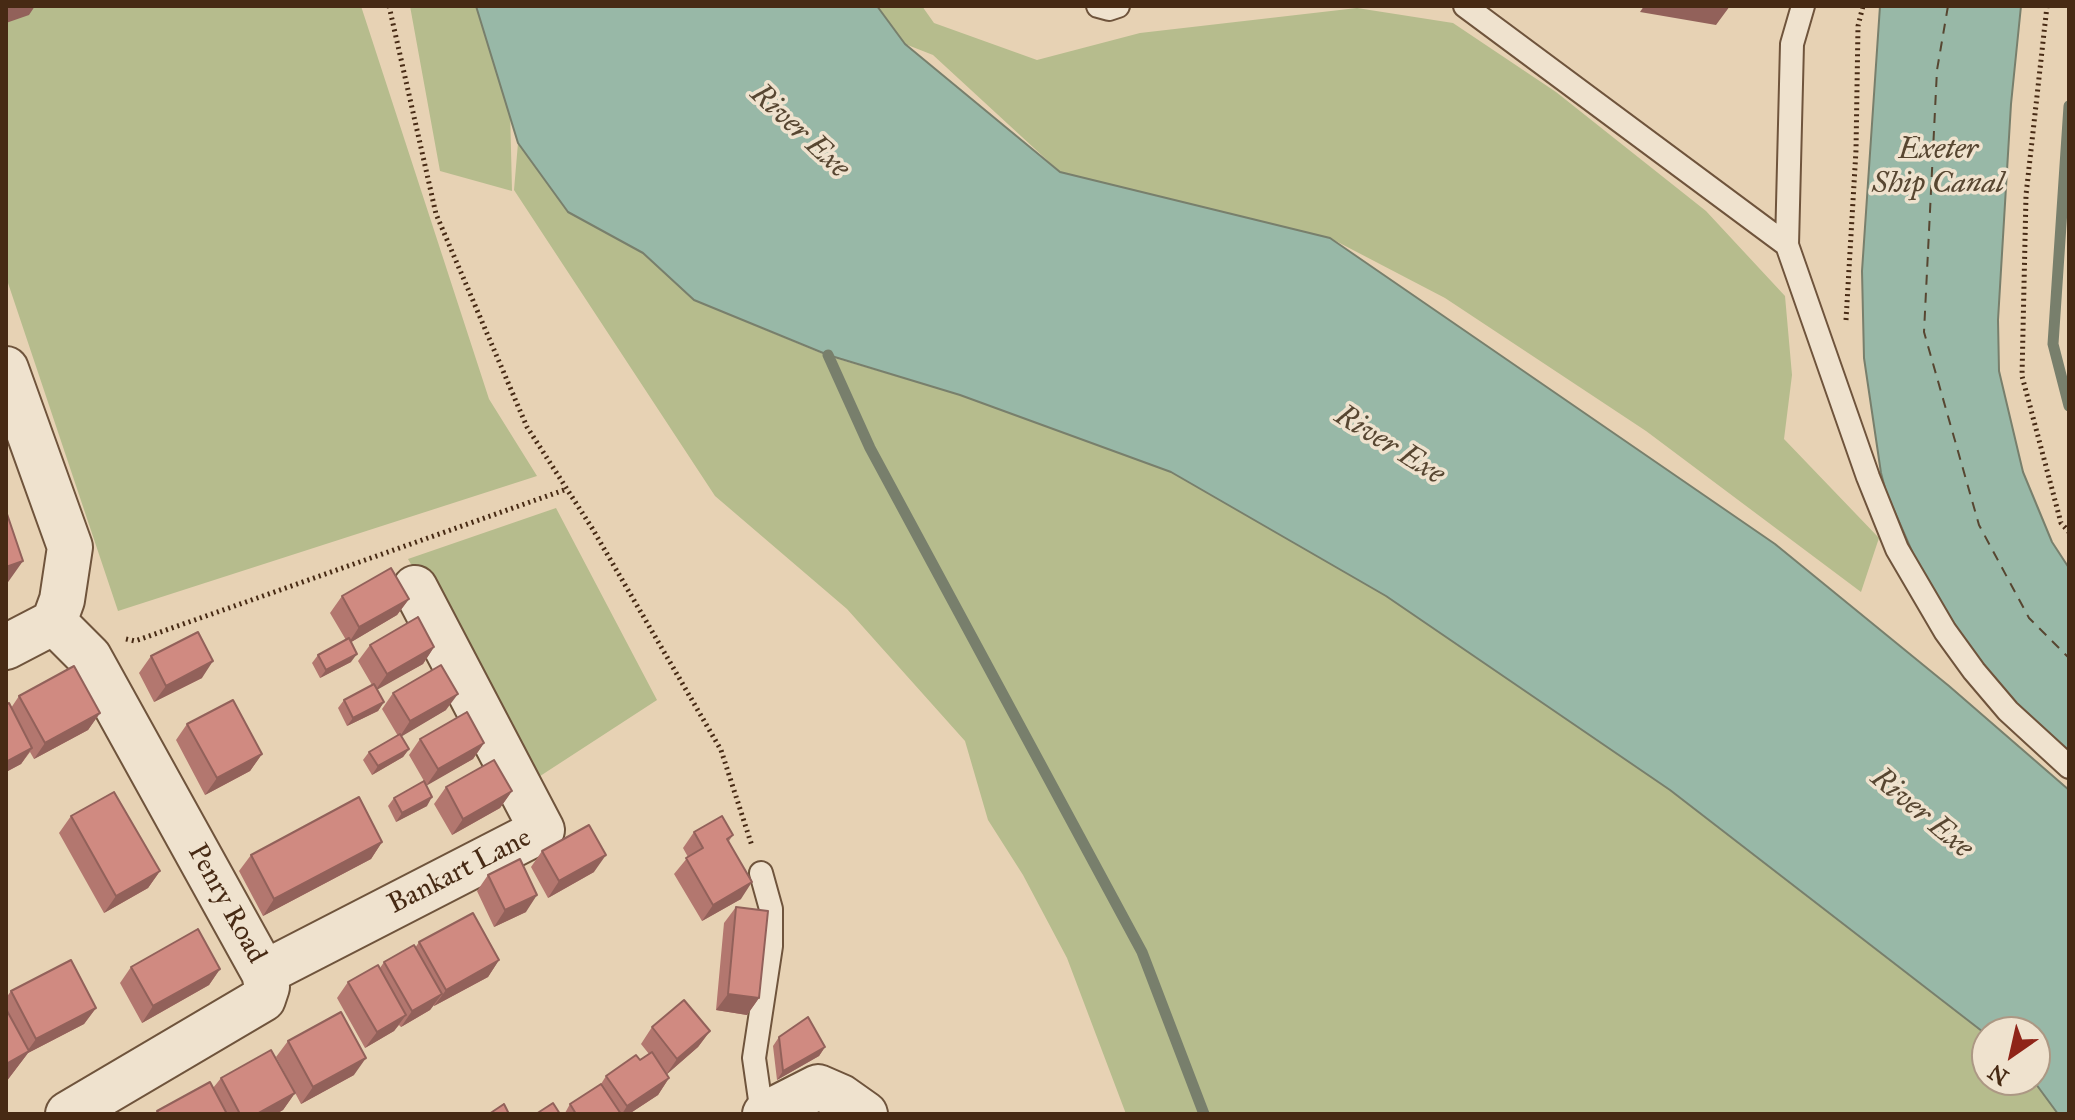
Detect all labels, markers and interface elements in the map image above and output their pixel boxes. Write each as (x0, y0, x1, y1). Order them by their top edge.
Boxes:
water label: River Exe (742, 77, 856, 187)
water label: Exeter Ship Canal (1872, 133, 2004, 204)
water label: River Exe (1328, 398, 1450, 494)
water label: River Exe (1863, 761, 1979, 867)
street label: Bankart Lane (383, 822, 537, 922)
street label: Penry Road (179, 838, 273, 970)
north arrow (1971, 1016, 2051, 1096)
text: N (1983, 1058, 2014, 1091)

